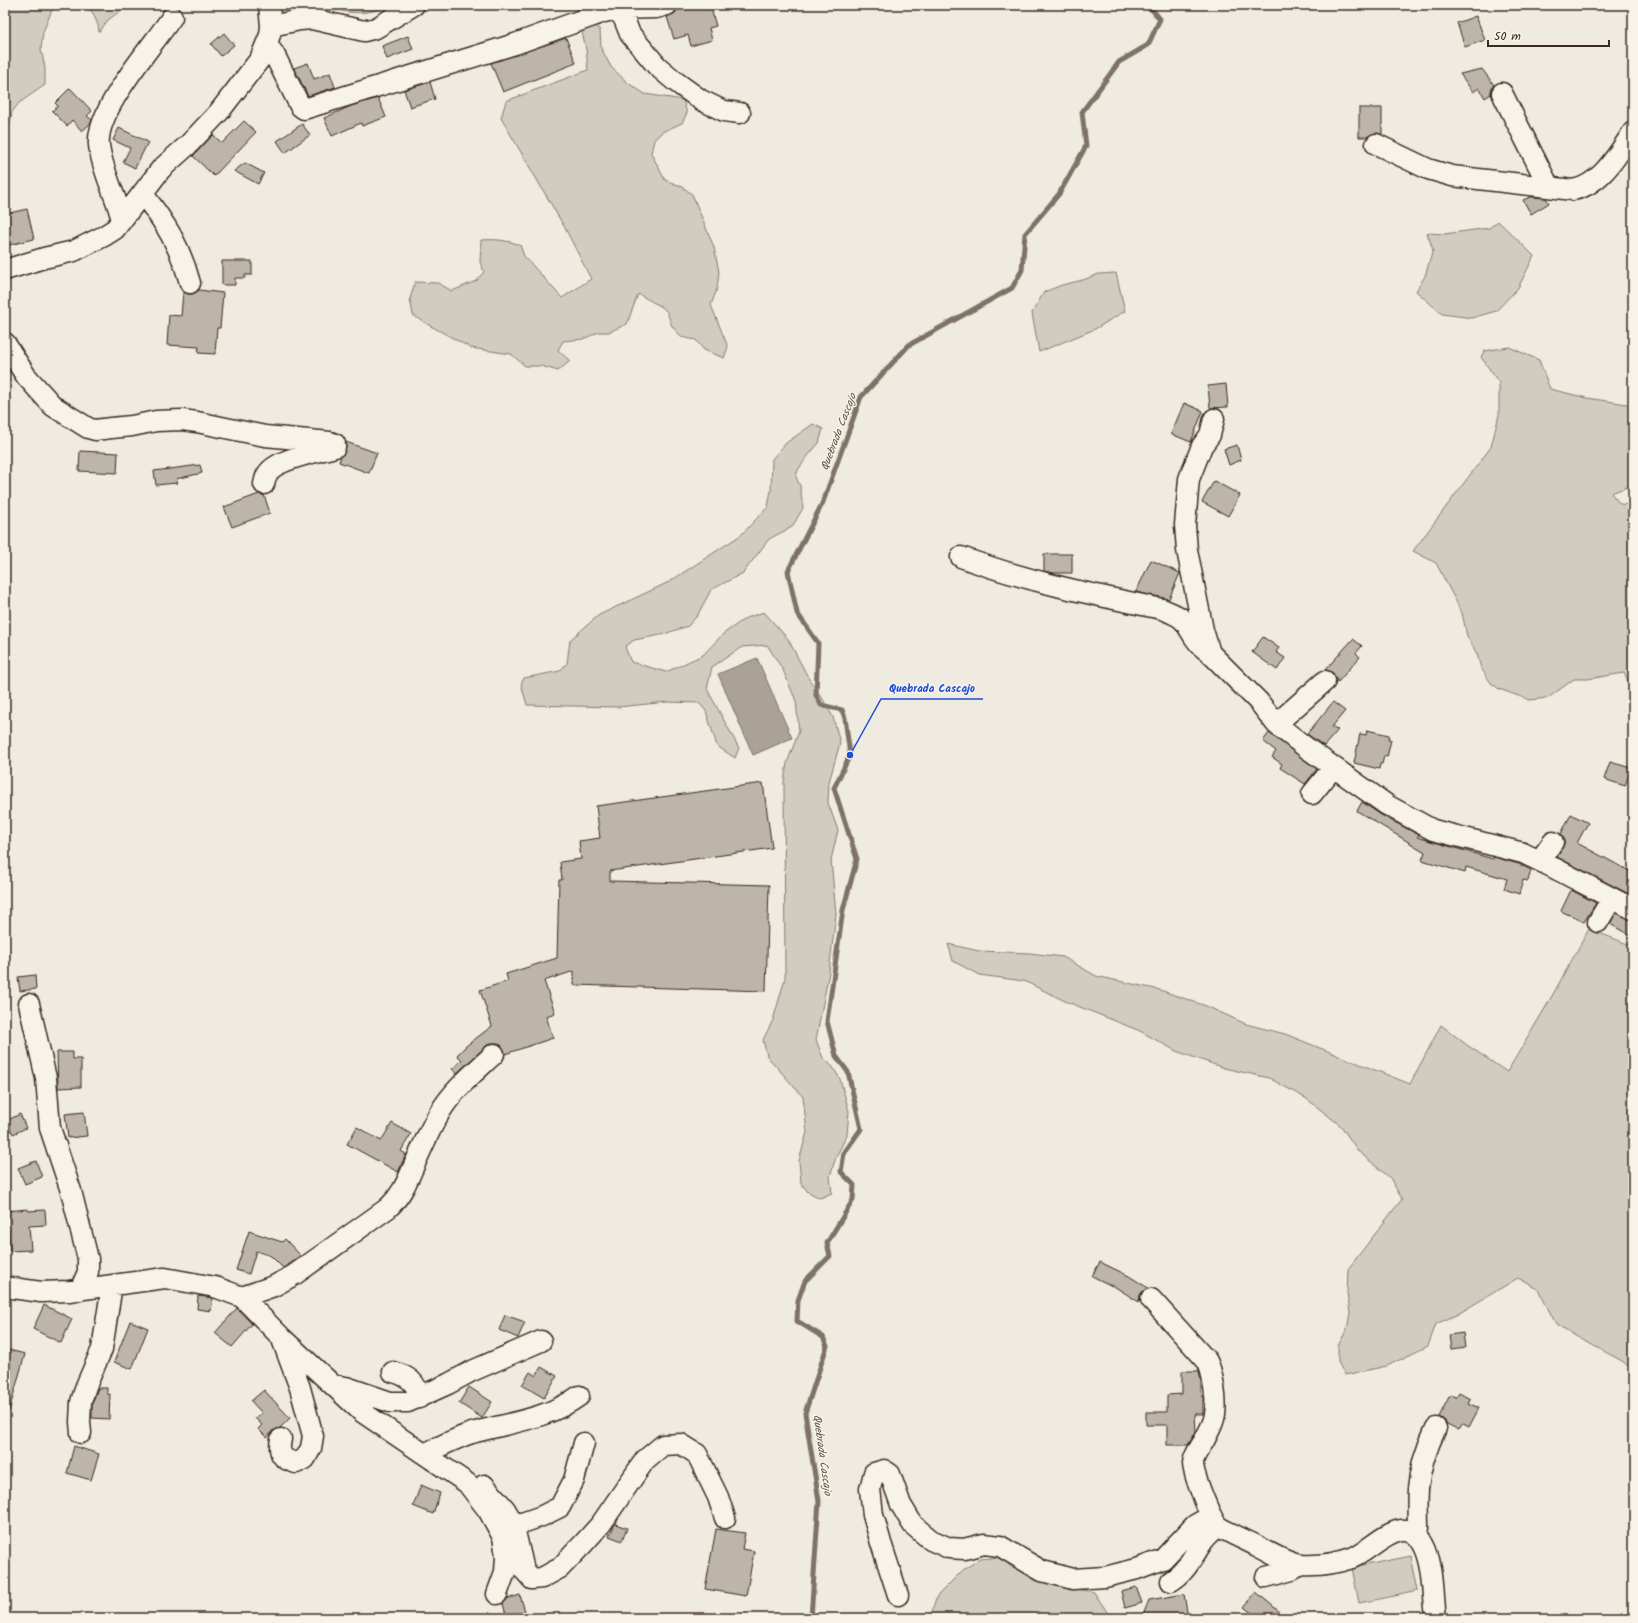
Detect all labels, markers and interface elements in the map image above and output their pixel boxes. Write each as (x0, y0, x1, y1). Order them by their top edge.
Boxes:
scale bar (1488, 22, 1609, 48)
text: 50 m (1494, 27, 1521, 46)
water label: Quebrada Cascajo (816, 390, 862, 473)
callout: Quebrada Cascajo (881, 676, 983, 699)
text: Quebrada Cascajo (889, 680, 975, 698)
water label: Quebrada Cascajo (807, 1414, 837, 1497)

